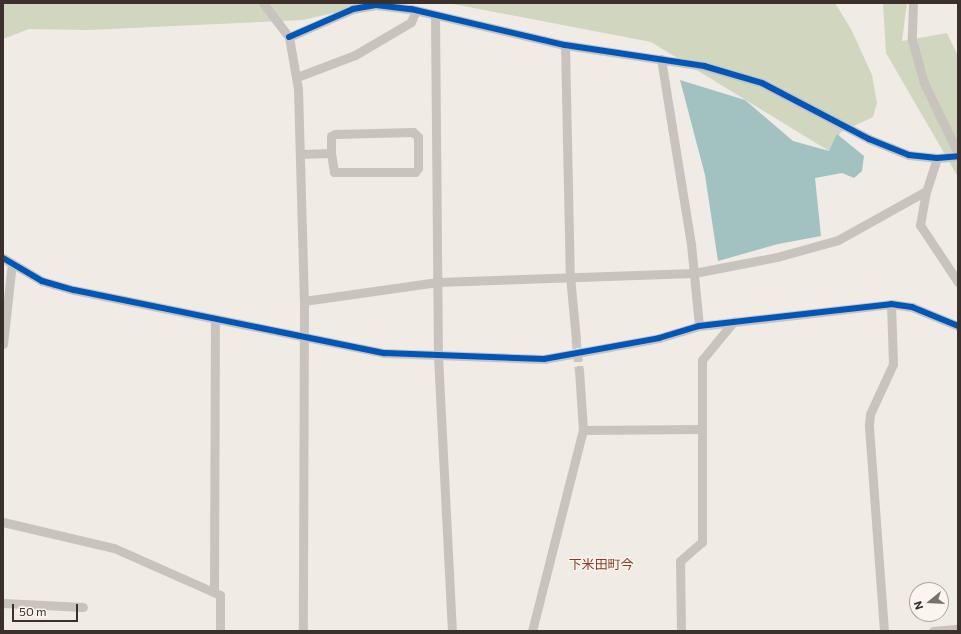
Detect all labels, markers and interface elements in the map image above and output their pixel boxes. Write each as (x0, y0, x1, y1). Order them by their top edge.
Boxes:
district label: 下米田町今 (569, 556, 633, 572)
north arrow (909, 582, 949, 622)
scale bar (14, 596, 80, 622)
text: N (911, 600, 926, 612)
text: 50 m (19, 604, 47, 618)

